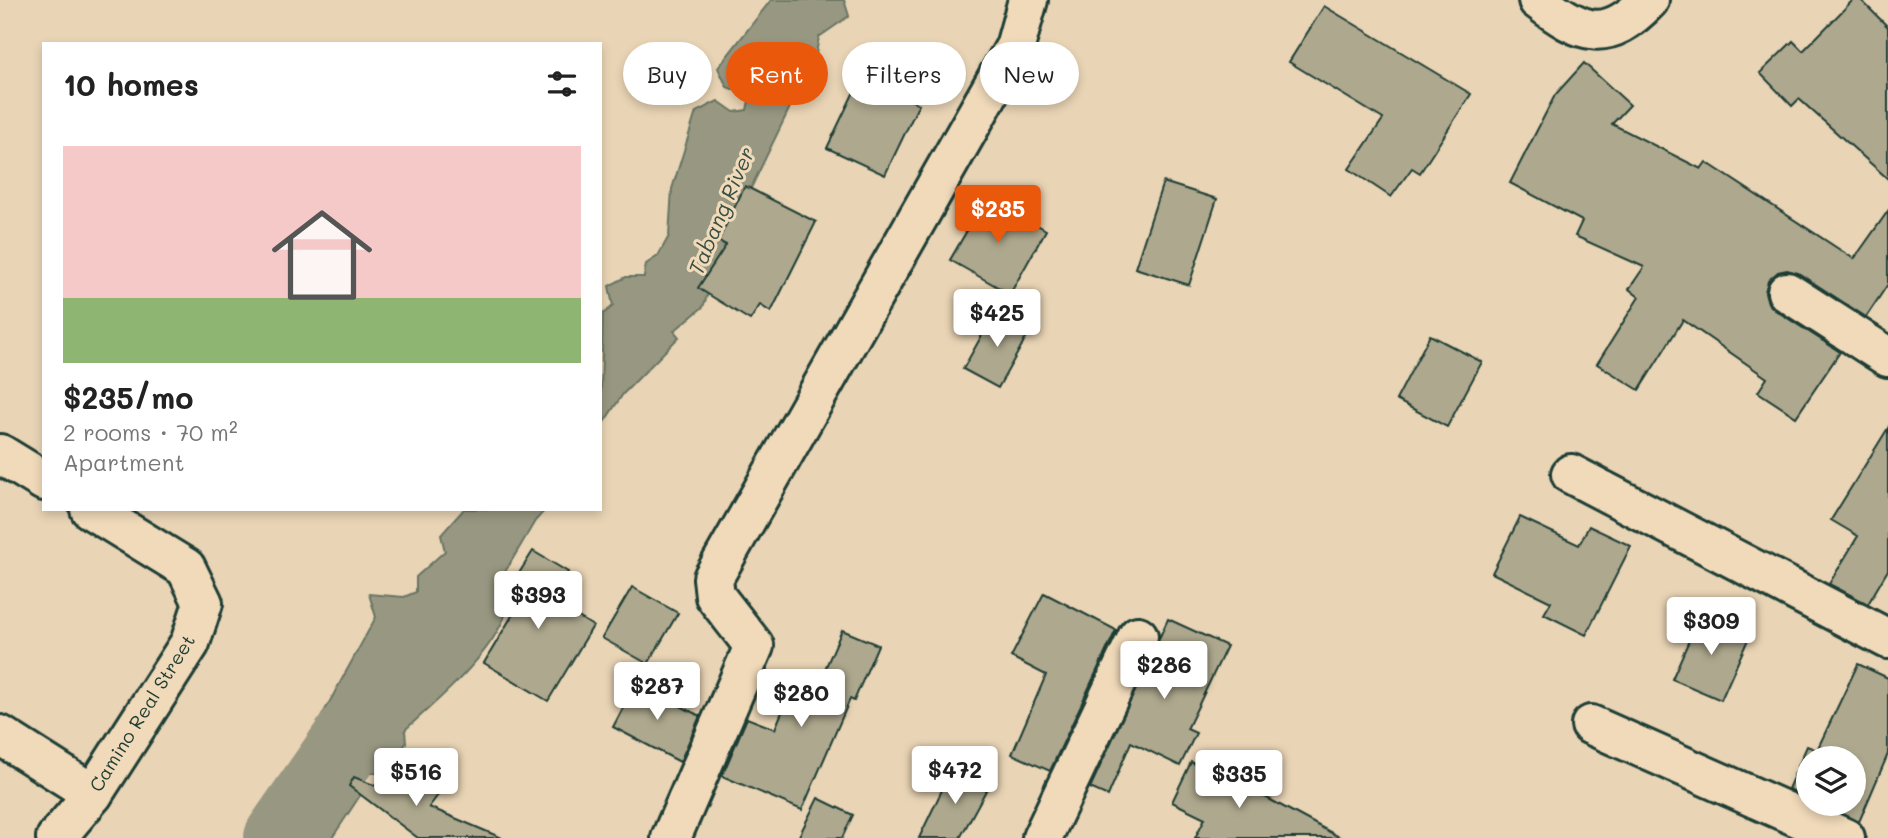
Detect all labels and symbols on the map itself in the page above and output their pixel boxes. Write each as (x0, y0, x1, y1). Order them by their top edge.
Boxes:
water label: Tabang River (682, 142, 760, 278)
pin: $235 (957, 186, 1039, 245)
pin: $425 (956, 290, 1038, 349)
pin: $393 (497, 572, 579, 631)
pin: $309 (1670, 598, 1752, 657)
street label: Camino Real Street (83, 629, 200, 796)
pin: $286 (1123, 642, 1205, 701)
pin: $287 (616, 662, 698, 722)
pin: $280 (760, 670, 842, 729)
pin: $472 (914, 746, 996, 806)
pin: $516 (375, 748, 457, 808)
pin: $335 (1198, 750, 1280, 810)

